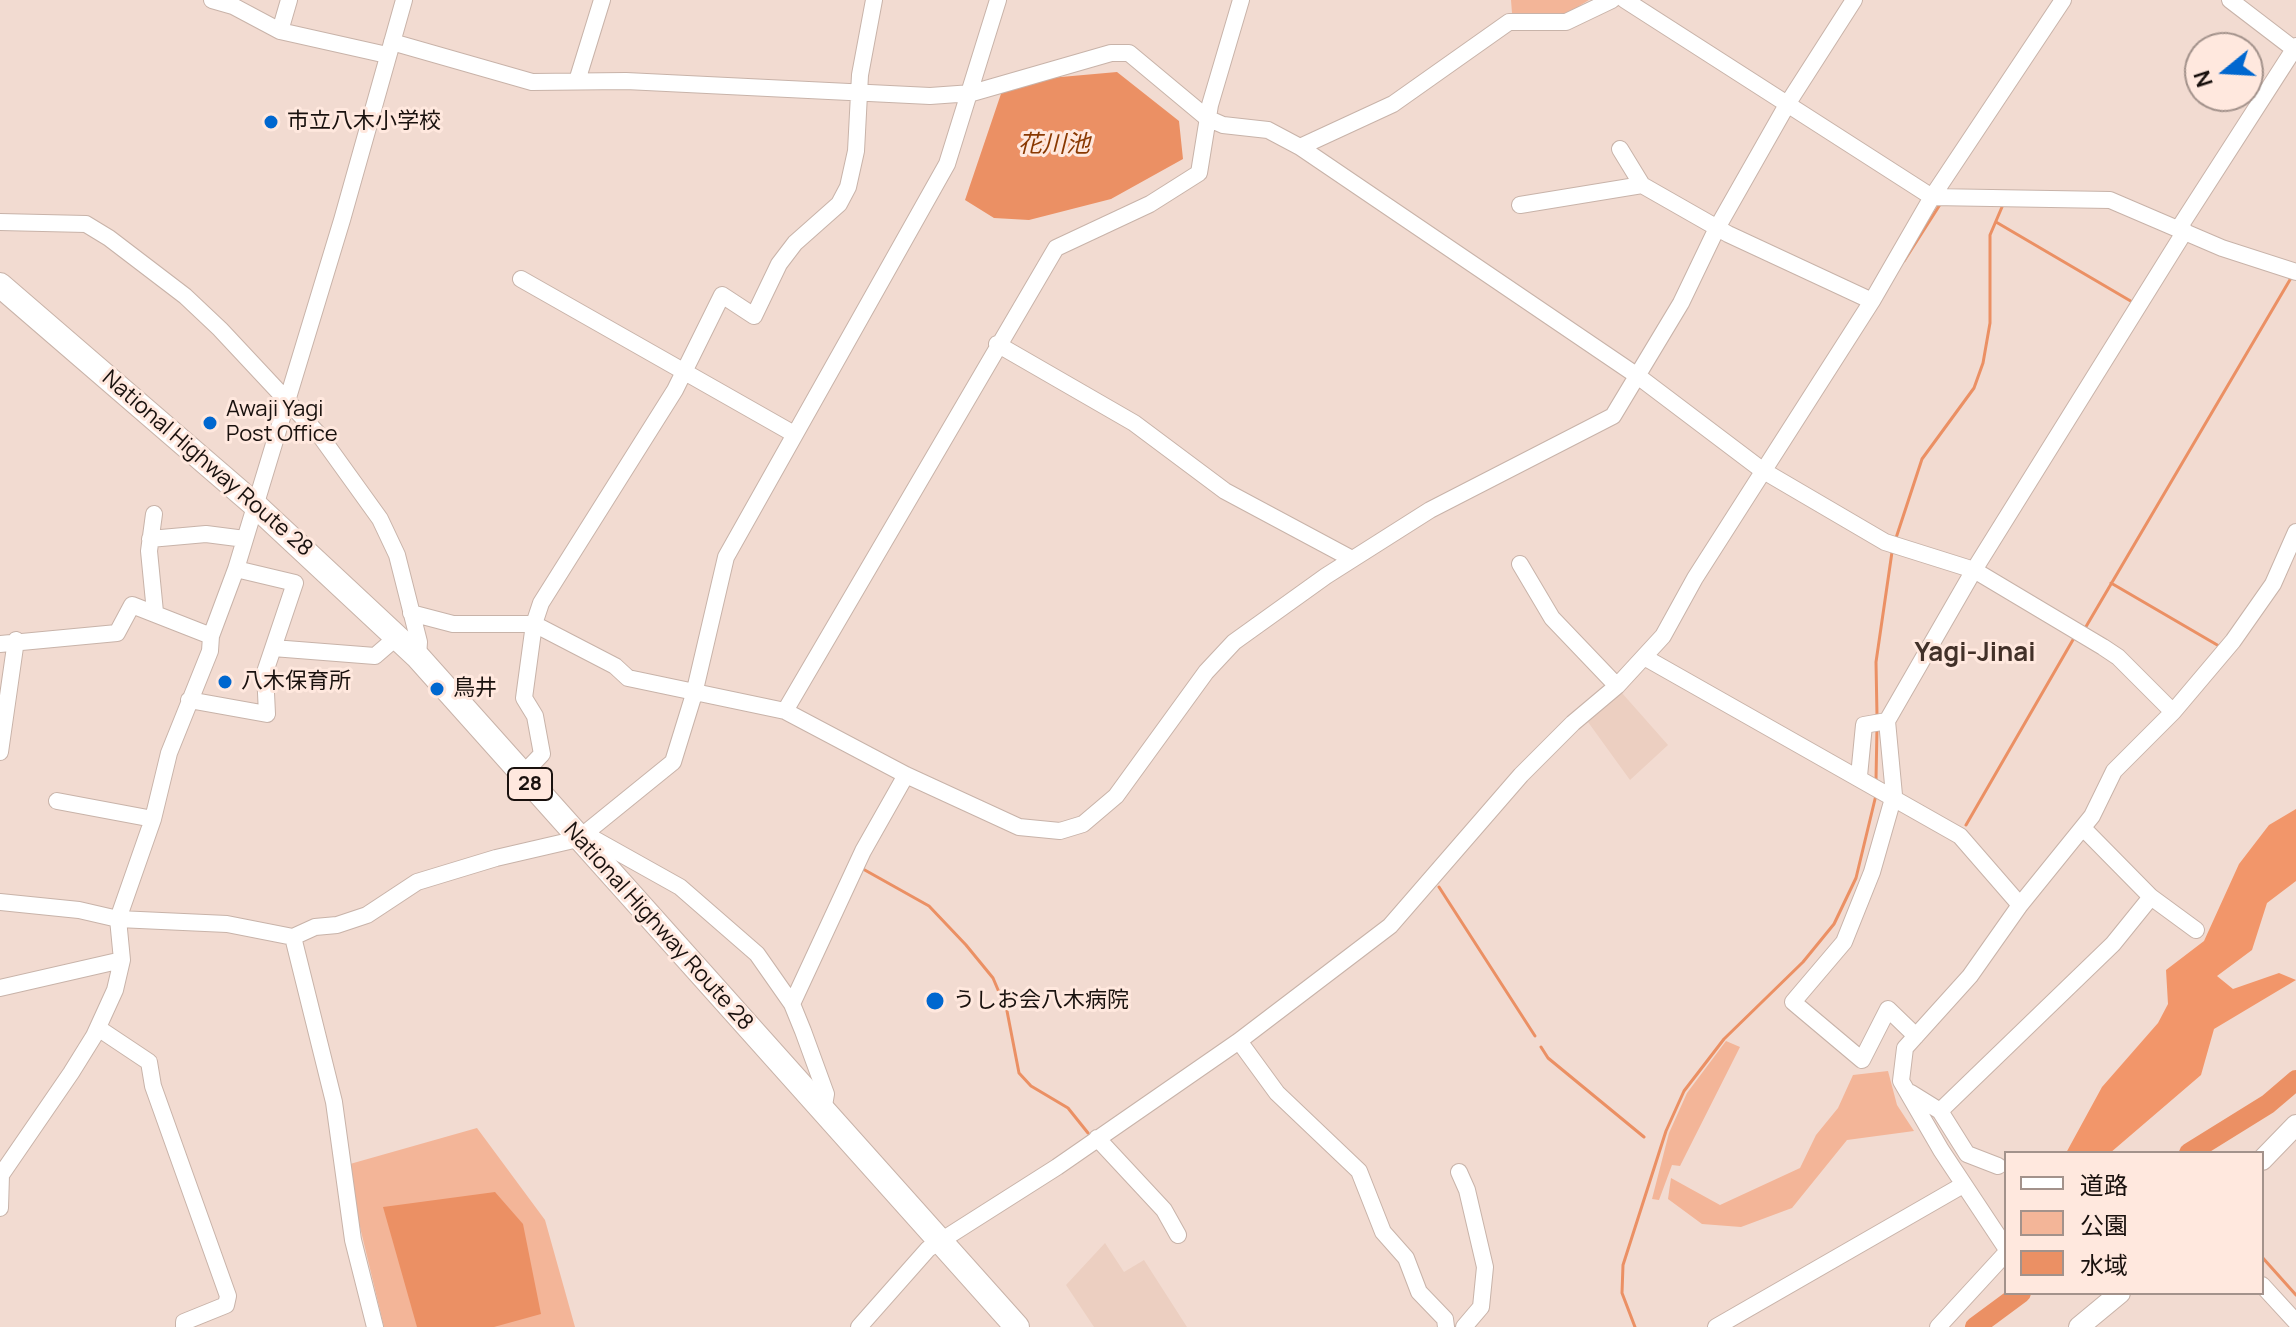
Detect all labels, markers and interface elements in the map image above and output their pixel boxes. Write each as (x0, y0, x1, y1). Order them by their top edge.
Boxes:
north arrow (2184, 32, 2264, 112)
text: N (2186, 67, 2220, 91)
place label: 市立八木小学校 (287, 109, 441, 135)
marker: 市立八木小学校 (262, 113, 280, 131)
water label: 花川池 (1018, 131, 1090, 159)
street label: National Highway Route 28 (96, 365, 318, 563)
place label: Awaji Yagi Post Office (226, 397, 338, 448)
marker: Awaji Yagi Post Office (201, 414, 219, 432)
district label: Yagi-Jinai (1914, 638, 2036, 670)
place label: 八木保育所 (241, 669, 351, 695)
marker: 八木保育所 (216, 673, 234, 691)
place label: 鳥井 (453, 676, 497, 702)
marker: 鳥井 (428, 680, 446, 698)
road number: 28 (508, 768, 552, 800)
street label: National Highway Route 28 (558, 818, 758, 1036)
place label: うしお会八木病院 (953, 988, 1129, 1014)
marker: うしお会八木病院 (924, 990, 946, 1012)
legend (2004, 1151, 2264, 1295)
text: 道路 (2080, 1168, 2128, 1201)
text: 公園 (2080, 1208, 2128, 1241)
text: 水域 (2080, 1248, 2128, 1281)

